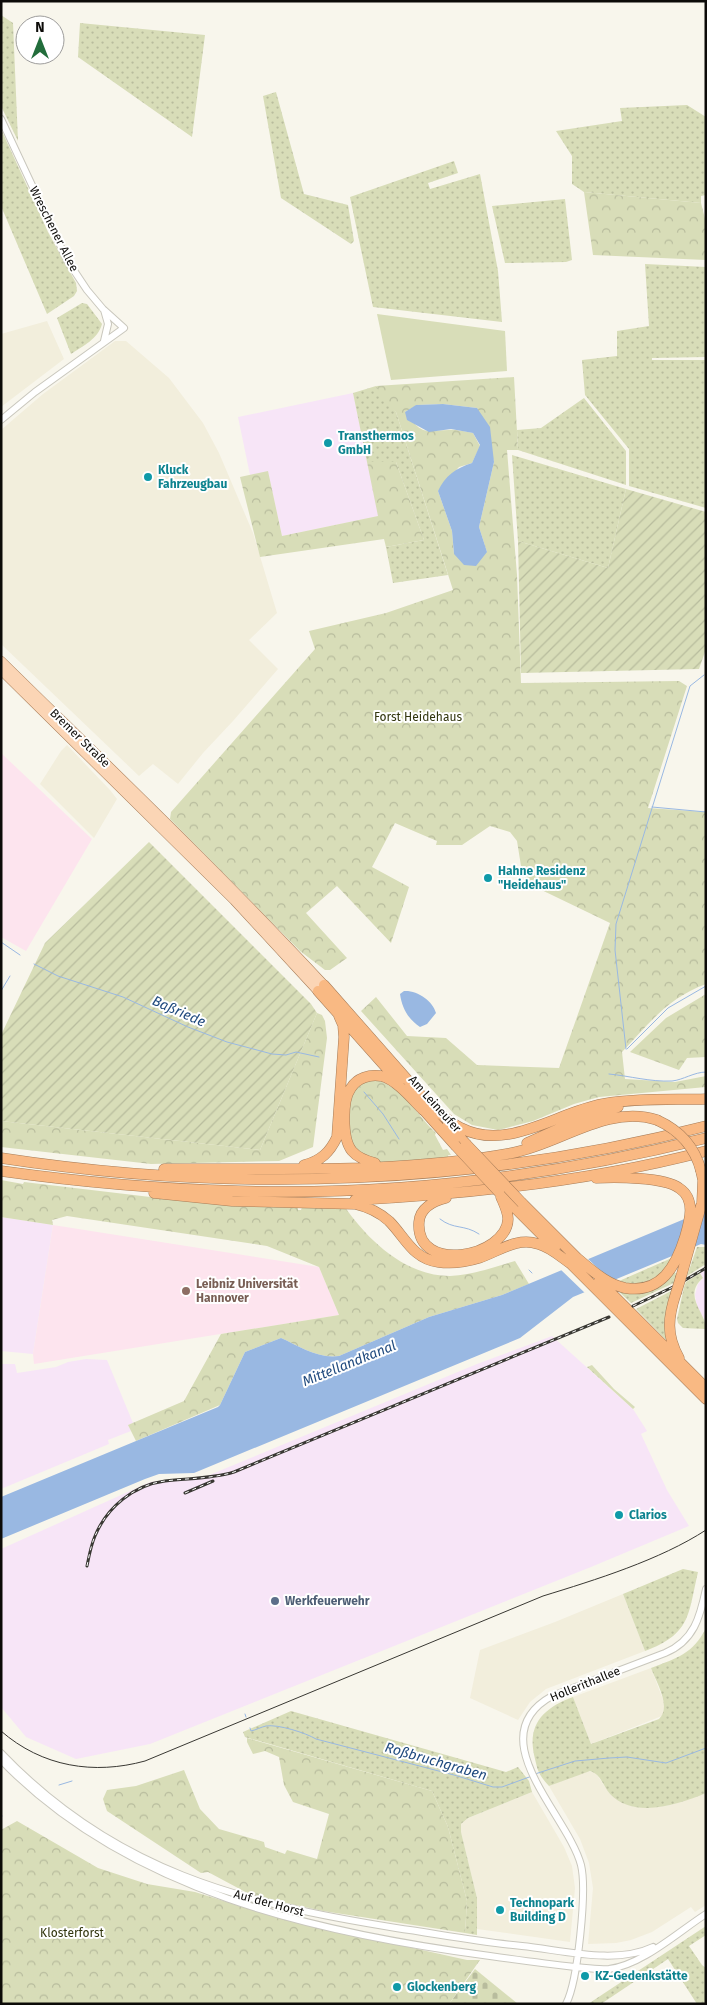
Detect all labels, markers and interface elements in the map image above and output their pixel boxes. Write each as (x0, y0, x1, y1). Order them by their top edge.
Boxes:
north arrow (15, 15, 65, 65)
text: N (35, 19, 45, 36)
street label: Wreschener Allee (26, 184, 82, 274)
place label: Transthermos GmbH (338, 429, 414, 457)
marker: Transthermos GmbH (322, 437, 334, 449)
place label: Kluck Fahrzeugbau (158, 463, 227, 491)
marker: Kluck Fahrzeugbau (142, 471, 154, 483)
street label: Bremer Straße (47, 706, 113, 770)
park label: Forst Heidehaus (374, 710, 462, 724)
place label: Hahne Residenz "Heidehaus" (498, 864, 586, 892)
marker: Hahne Residenz "Heidehaus" (482, 872, 494, 884)
water label: Baßriede (150, 992, 208, 1031)
street label: Am Leineufer (406, 1073, 464, 1136)
place label: Leibniz Universität Hannover (196, 1277, 298, 1305)
marker: Leibniz Universität Hannover (180, 1285, 192, 1297)
water label: Mittellandkanal (300, 1337, 399, 1390)
place label: Clarios (629, 1508, 667, 1522)
marker: Clarios (613, 1509, 625, 1521)
place label: Werkfeuerwehr (285, 1594, 370, 1608)
marker: Werkfeuerwehr (269, 1595, 281, 1607)
street label: Hollerithallee (548, 1664, 622, 1704)
water label: Roßbruchgraben (383, 1739, 489, 1784)
street label: Auf der Horst (232, 1887, 306, 1919)
place label: Technopark Building D (510, 1896, 574, 1924)
marker: Technopark Building D (494, 1904, 506, 1916)
park label: Klosterforst (40, 1926, 105, 1940)
place label: KZ-Gedenkstätte (595, 1969, 688, 1983)
marker: KZ-Gedenkstätte (579, 1970, 591, 1982)
place label: Glockenberg (407, 1980, 476, 1994)
marker: Glockenberg (391, 1981, 403, 1993)

